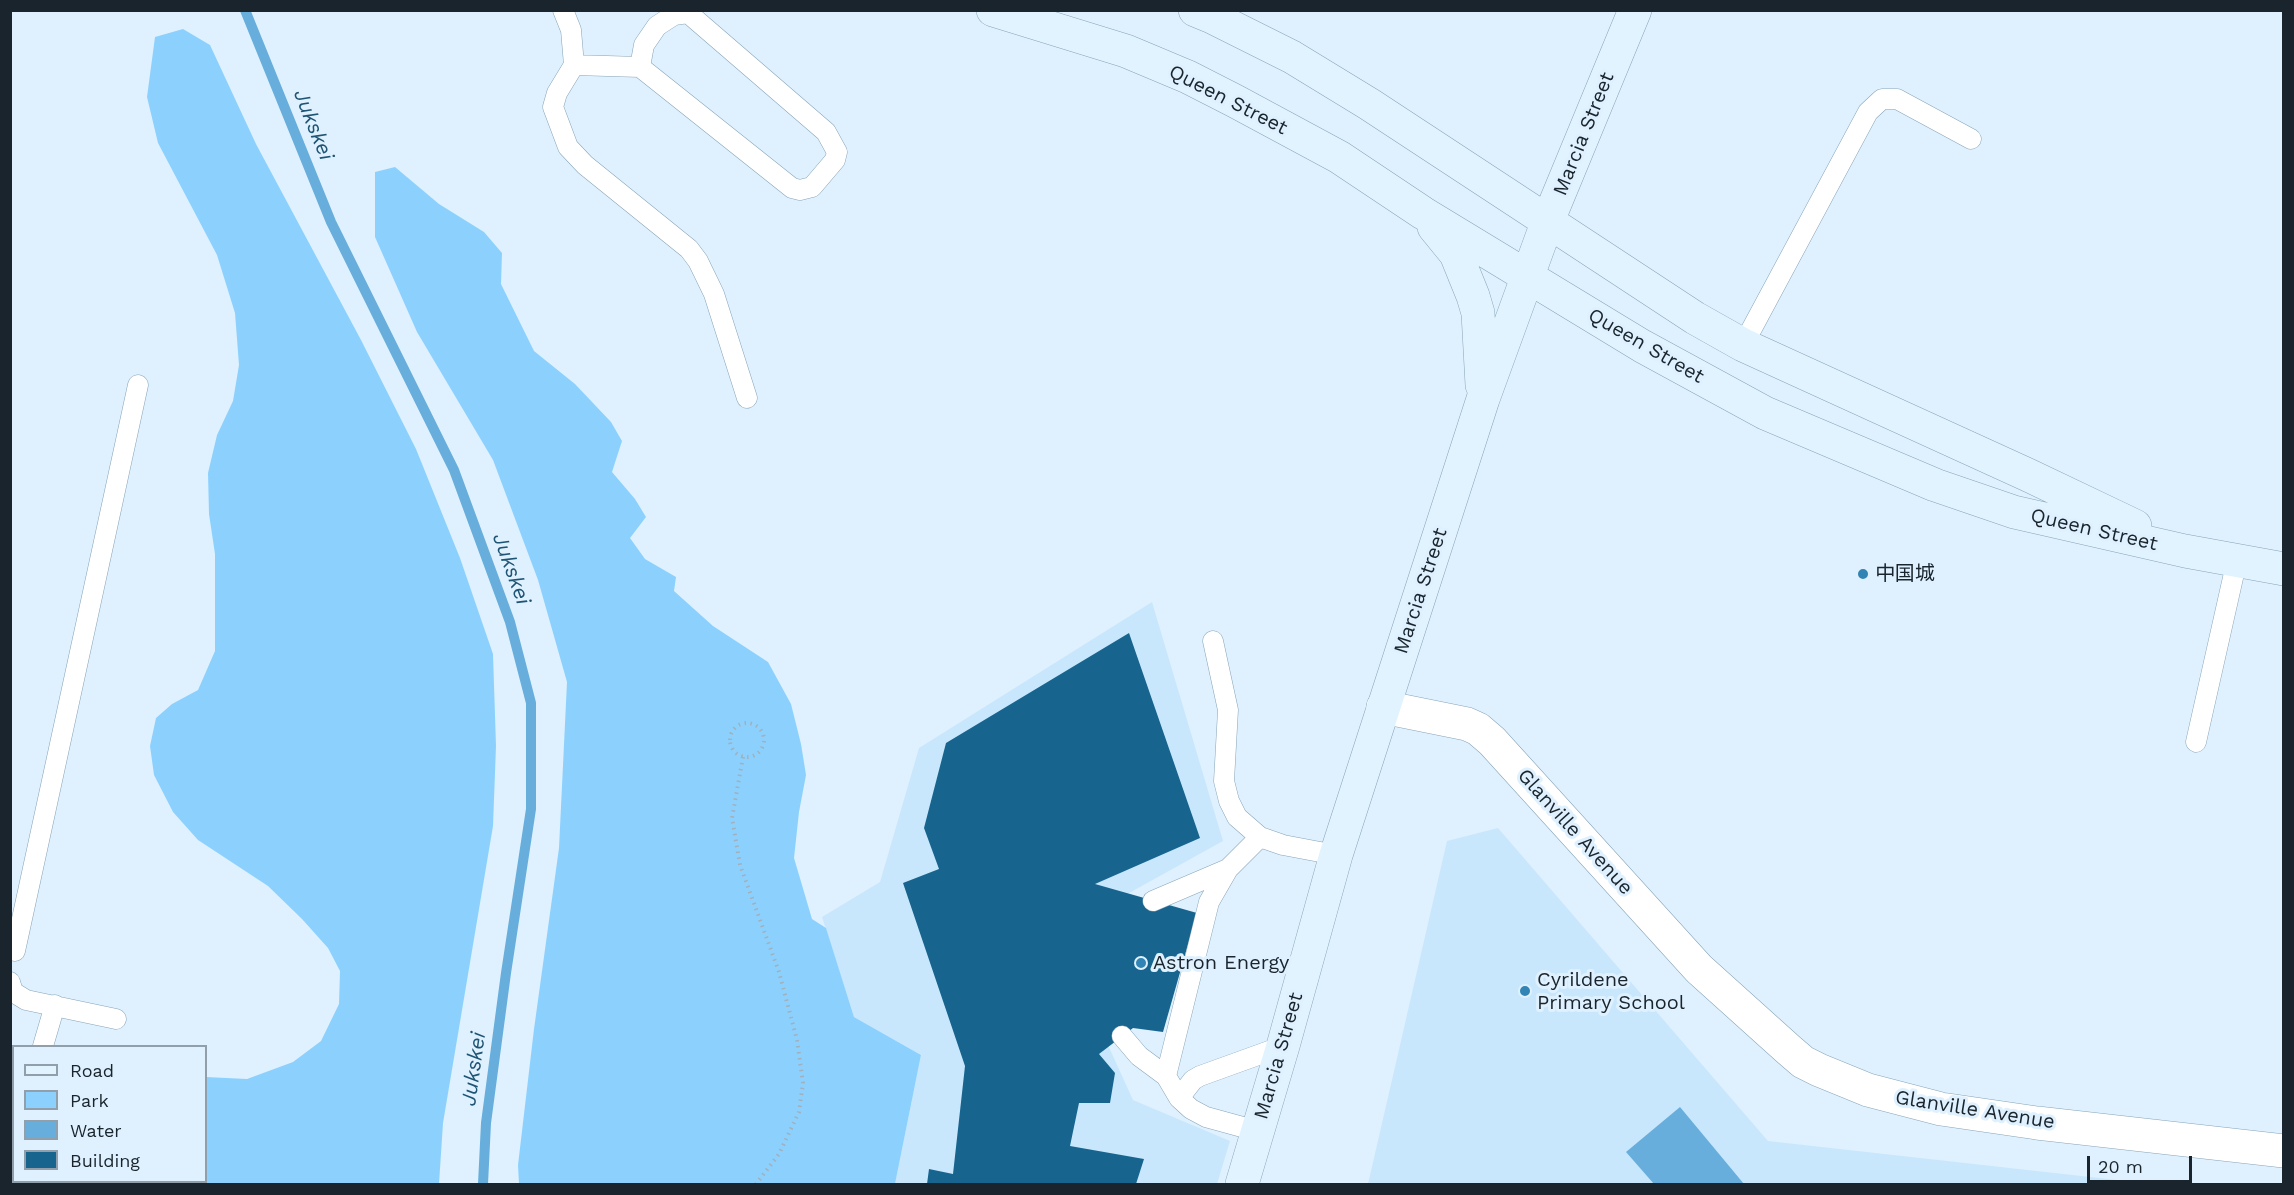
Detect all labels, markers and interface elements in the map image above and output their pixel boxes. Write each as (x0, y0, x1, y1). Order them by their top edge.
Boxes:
street label: Queen Street (1165, 60, 1291, 140)
street label: Marcia Street (1548, 69, 1620, 199)
water label: Jukskei (287, 86, 339, 164)
street label: Queen Street (1584, 303, 1708, 389)
street label: Queen Street (2028, 504, 2160, 556)
street label: Marcia Street (1389, 525, 1453, 657)
water label: Jukskei (486, 530, 536, 608)
place label: 中国城 (1875, 562, 1935, 586)
marker: 中国城 (1856, 567, 1870, 581)
street label: Glanville Avenue (1512, 764, 1638, 900)
place label: Astron Energy (1153, 951, 1289, 975)
marker: Astron Energy (1134, 956, 1148, 970)
place label: Cyrildene Primary School (1537, 968, 1685, 1015)
marker: Cyrildene Primary School (1518, 984, 1532, 998)
street label: Marcia Street (1249, 990, 1309, 1122)
water label: Jukskei (456, 1030, 492, 1108)
legend (12, 1045, 207, 1183)
text: Road (70, 1060, 114, 1081)
street label: Glanville Avenue (1894, 1086, 2056, 1134)
text: Park (70, 1090, 109, 1111)
text: Water (70, 1120, 122, 1141)
scale bar (2090, 1144, 2195, 1182)
text: Building (70, 1150, 140, 1171)
text: 20 m (2098, 1156, 2143, 1177)

